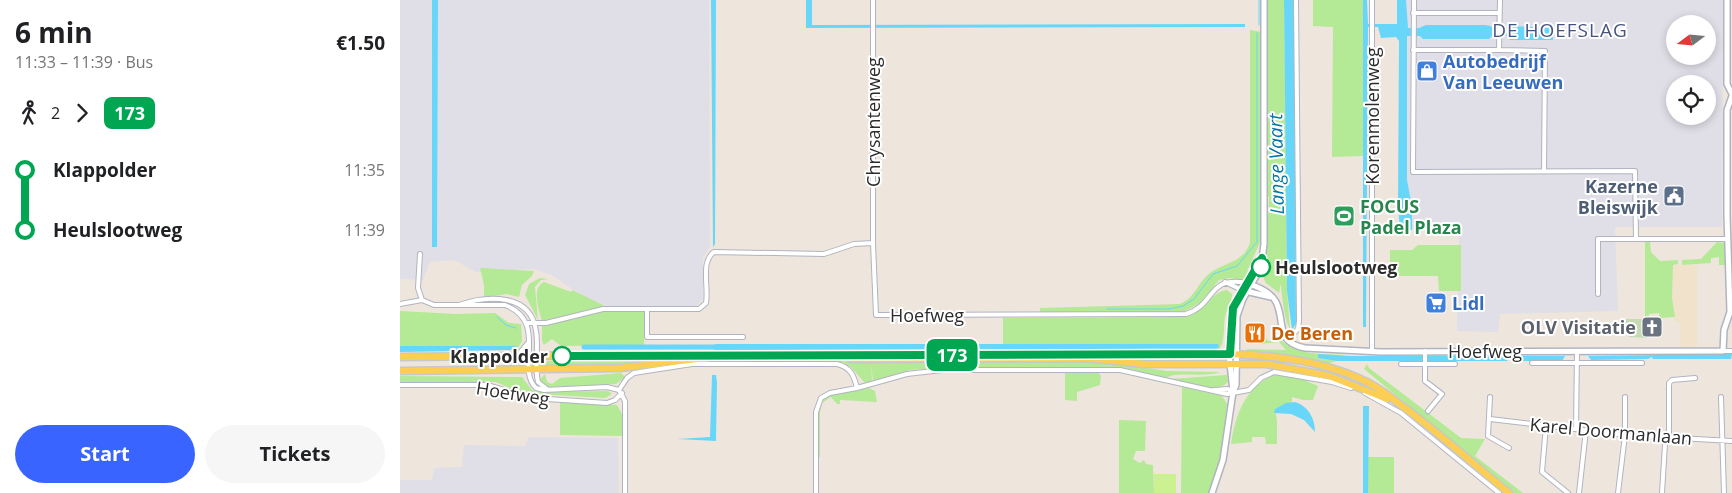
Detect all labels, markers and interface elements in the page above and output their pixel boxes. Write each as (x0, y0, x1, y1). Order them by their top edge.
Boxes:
text: 6 min (15, 13, 93, 51)
north arrow (1666, 15, 1716, 65)
map controls (1666, 15, 1716, 125)
district label: DE HOEFSLAG (1492, 17, 1628, 43)
text: €1.50 (336, 30, 385, 56)
street label: Korenmolenweg (1360, 47, 1384, 185)
place label: Autobedrijf Van Leeuwen (1443, 49, 1563, 94)
text: 11:33 – 11:39 · Bus (15, 51, 153, 73)
street label: Chrysantenweg (861, 57, 885, 187)
shop icon: Autobedrijf Van Leeuwen (1415, 59, 1439, 83)
button: locate (1666, 75, 1716, 125)
icon: walk (15, 99, 43, 127)
icon: forward (68, 99, 96, 127)
text: 173 (114, 101, 145, 125)
text: 2 (51, 102, 60, 124)
water label: Lange Vaart (1262, 113, 1290, 215)
text: Klappolder (53, 157, 156, 183)
text: 11:35 (344, 159, 385, 181)
place label: Kazerne Bleiswijk (1578, 174, 1659, 219)
public building icon: Kazerne Bleiswijk (1662, 184, 1686, 208)
place label: FOCUS Padel Plaza (1360, 194, 1462, 239)
sports icon: FOCUS Padel Plaza (1332, 204, 1356, 228)
text: Heulslootweg (53, 217, 182, 243)
text: 11:39 (344, 219, 385, 241)
place label: Heulslootweg (1275, 255, 1397, 279)
marker: Heulslootweg (1251, 257, 1271, 277)
supermarket icon: Lidl (1424, 291, 1448, 315)
place label: Lidl (1452, 291, 1485, 315)
street label: Hoefweg (890, 303, 964, 327)
place label: OLV Visitatie (1521, 315, 1636, 339)
church icon: OLV Visitatie (1640, 315, 1664, 339)
restaurant icon: De Beren (1243, 321, 1267, 345)
place label: De Beren (1271, 321, 1353, 345)
line badge: 173 (923, 339, 981, 371)
street label: Hoefweg (1448, 339, 1522, 363)
text: 173 (937, 343, 967, 367)
place label: Klappolder (450, 344, 548, 368)
marker: Klappolder (552, 346, 572, 366)
street label: Hoefweg (475, 375, 552, 411)
street label: Karel Doormanlaan (1529, 412, 1693, 450)
button: Start (15, 425, 195, 483)
button: Tickets (205, 425, 385, 483)

